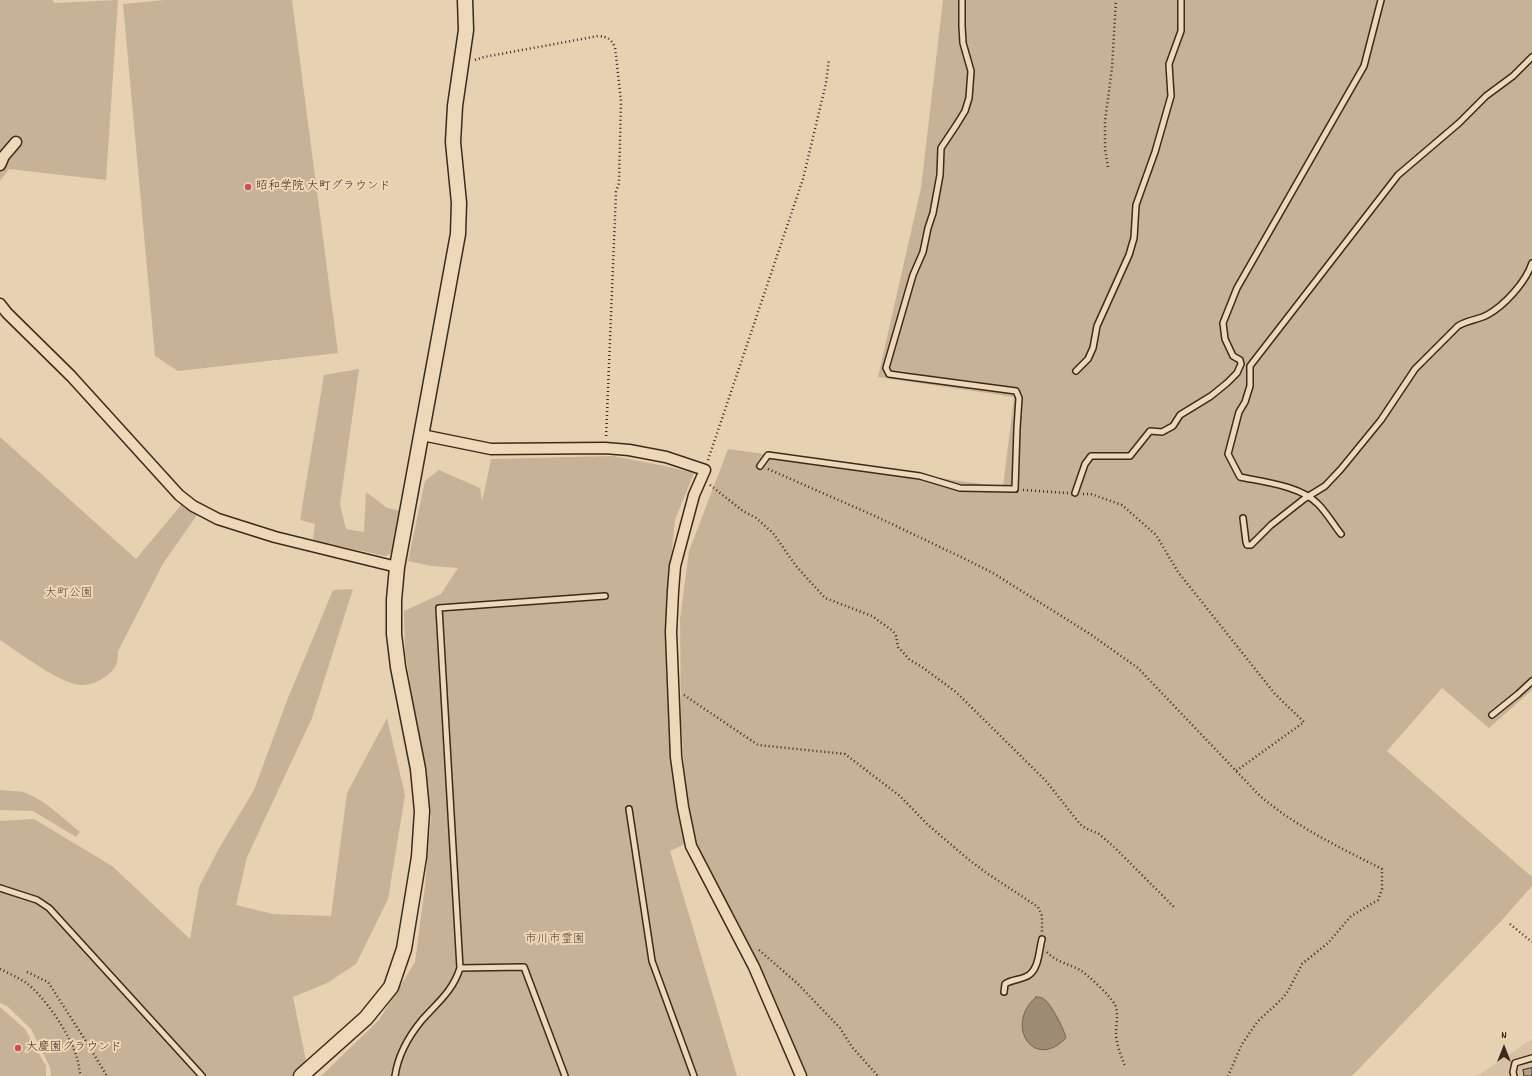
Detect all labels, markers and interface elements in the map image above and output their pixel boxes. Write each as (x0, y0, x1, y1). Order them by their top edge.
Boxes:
place label: 昭和学院 大町グラウンド (256, 180, 391, 194)
marker: 昭和学院 大町グラウンド (243, 182, 253, 192)
park label: 大町公園 (45, 587, 93, 601)
park label: 市川市霊園 (525, 933, 585, 947)
north arrow (1484, 1028, 1524, 1068)
text: N (1501, 1028, 1507, 1044)
place label: 大慶園グラウンド (26, 1041, 122, 1055)
marker: 大慶園グラウンド (13, 1043, 23, 1053)

